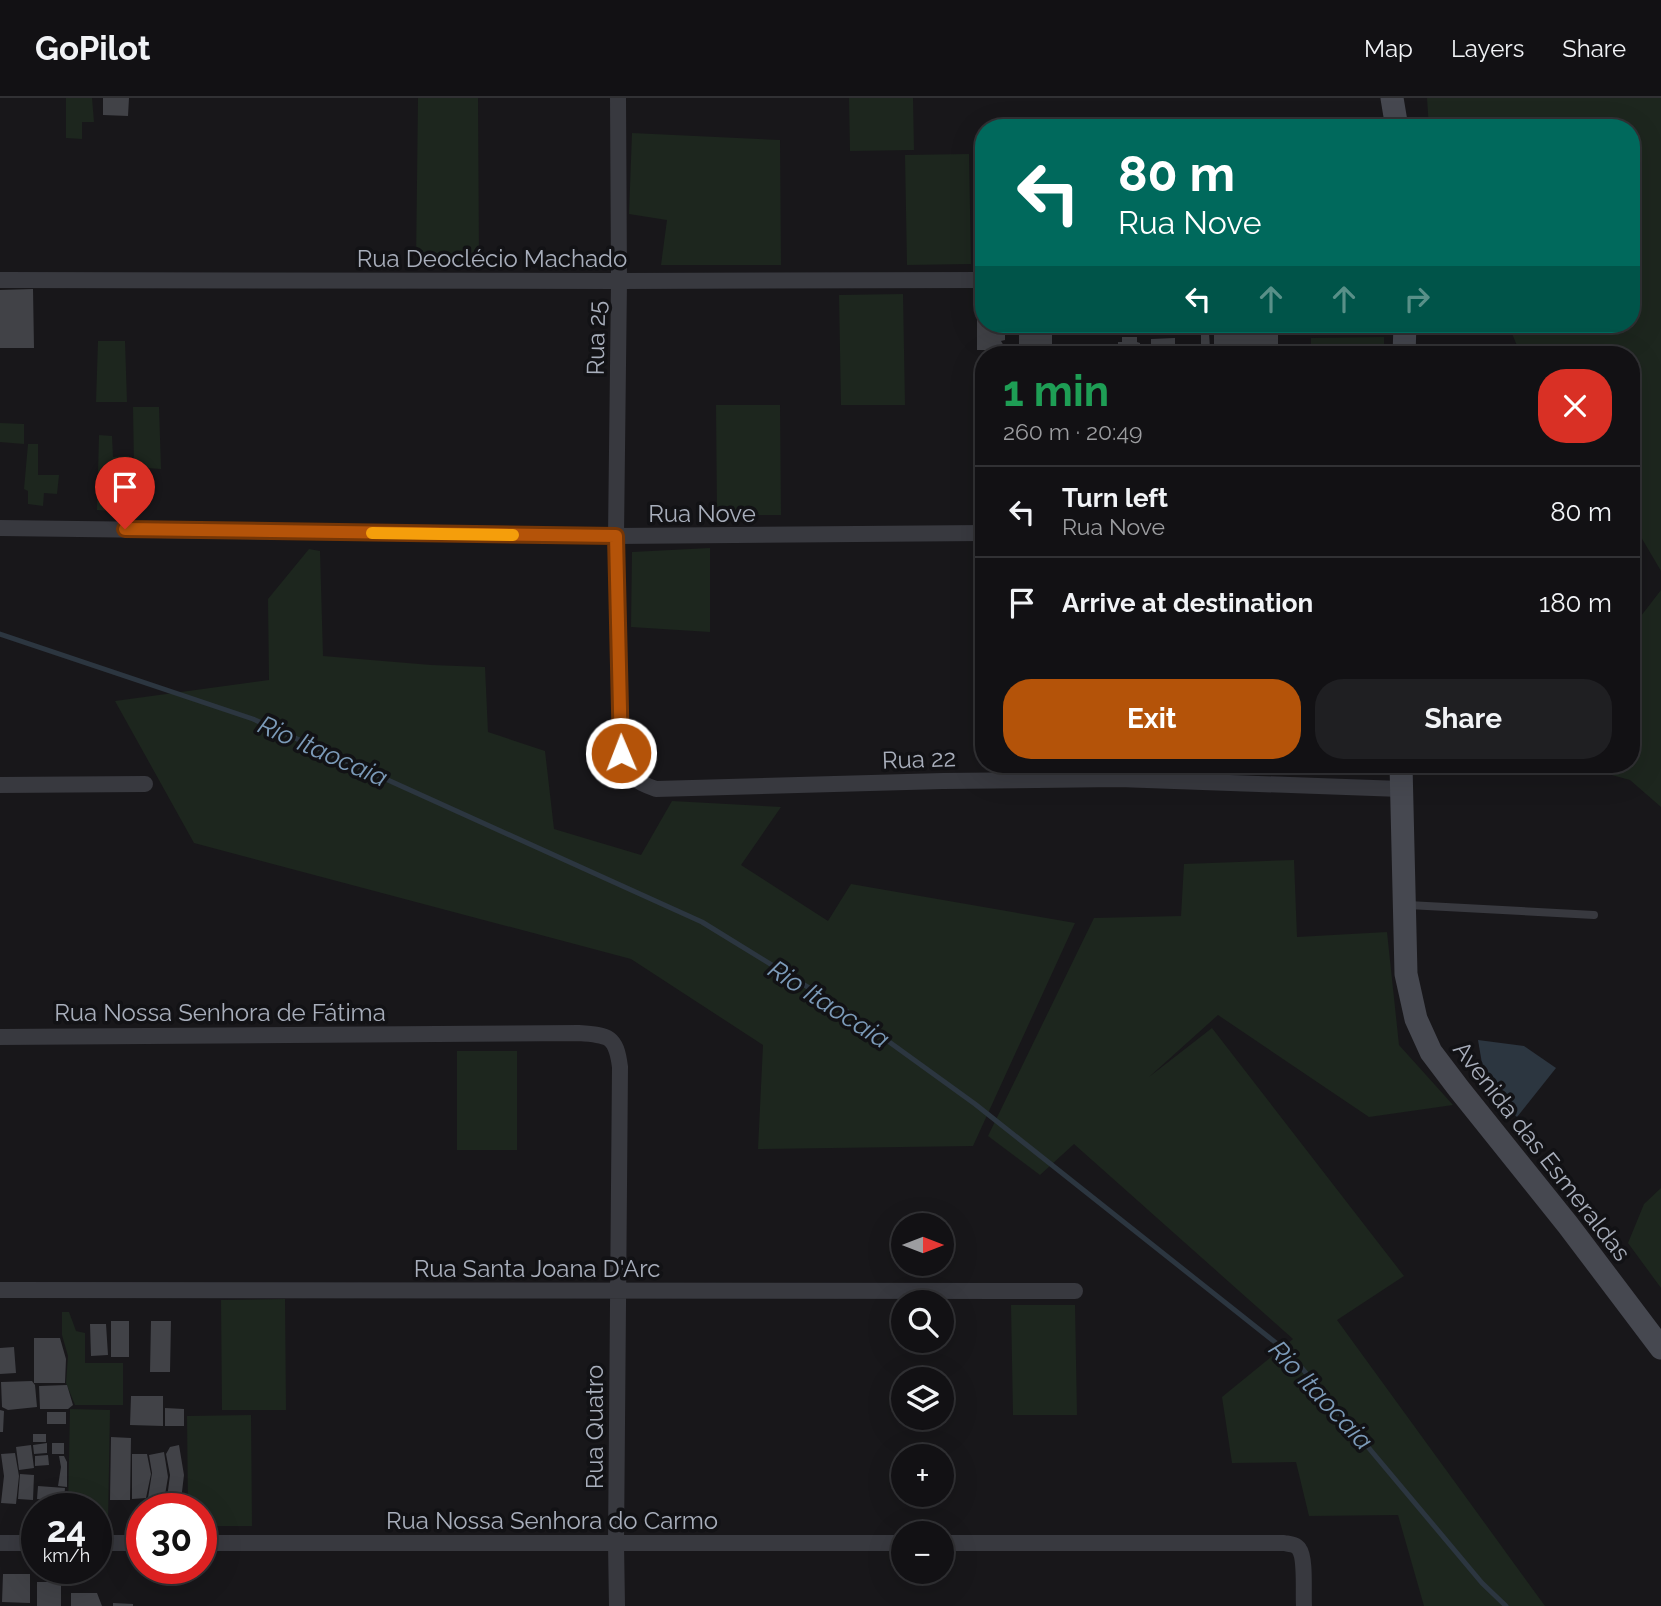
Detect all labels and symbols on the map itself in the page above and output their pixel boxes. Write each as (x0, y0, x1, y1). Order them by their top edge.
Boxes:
street label: Rua Deoclécio Machado (357, 244, 627, 273)
street label: Rua 25 (581, 300, 611, 376)
pin (95, 457, 155, 529)
street label: Rua Nove (648, 499, 756, 528)
water label: Rio Itaocaia (254, 709, 392, 793)
position arrow (584, 716, 658, 790)
street label: Rua 22 (882, 743, 956, 775)
water label: Rio Itaocaia (763, 954, 895, 1054)
street label: Rua Nossa Senhora de Fátima (54, 998, 386, 1027)
street label: Avenida das Esmeraldas (1447, 1035, 1637, 1267)
north arrow (891, 1213, 954, 1276)
street label: Rua Santa Joana D'Arc (414, 1254, 660, 1283)
water label: Rio Itaocaia (1263, 1334, 1379, 1456)
street label: Rua Quatro (580, 1365, 609, 1489)
speed limit sign: 30 (126, 1493, 217, 1584)
street label: Rua Nossa Senhora do Carmo (386, 1506, 718, 1535)

